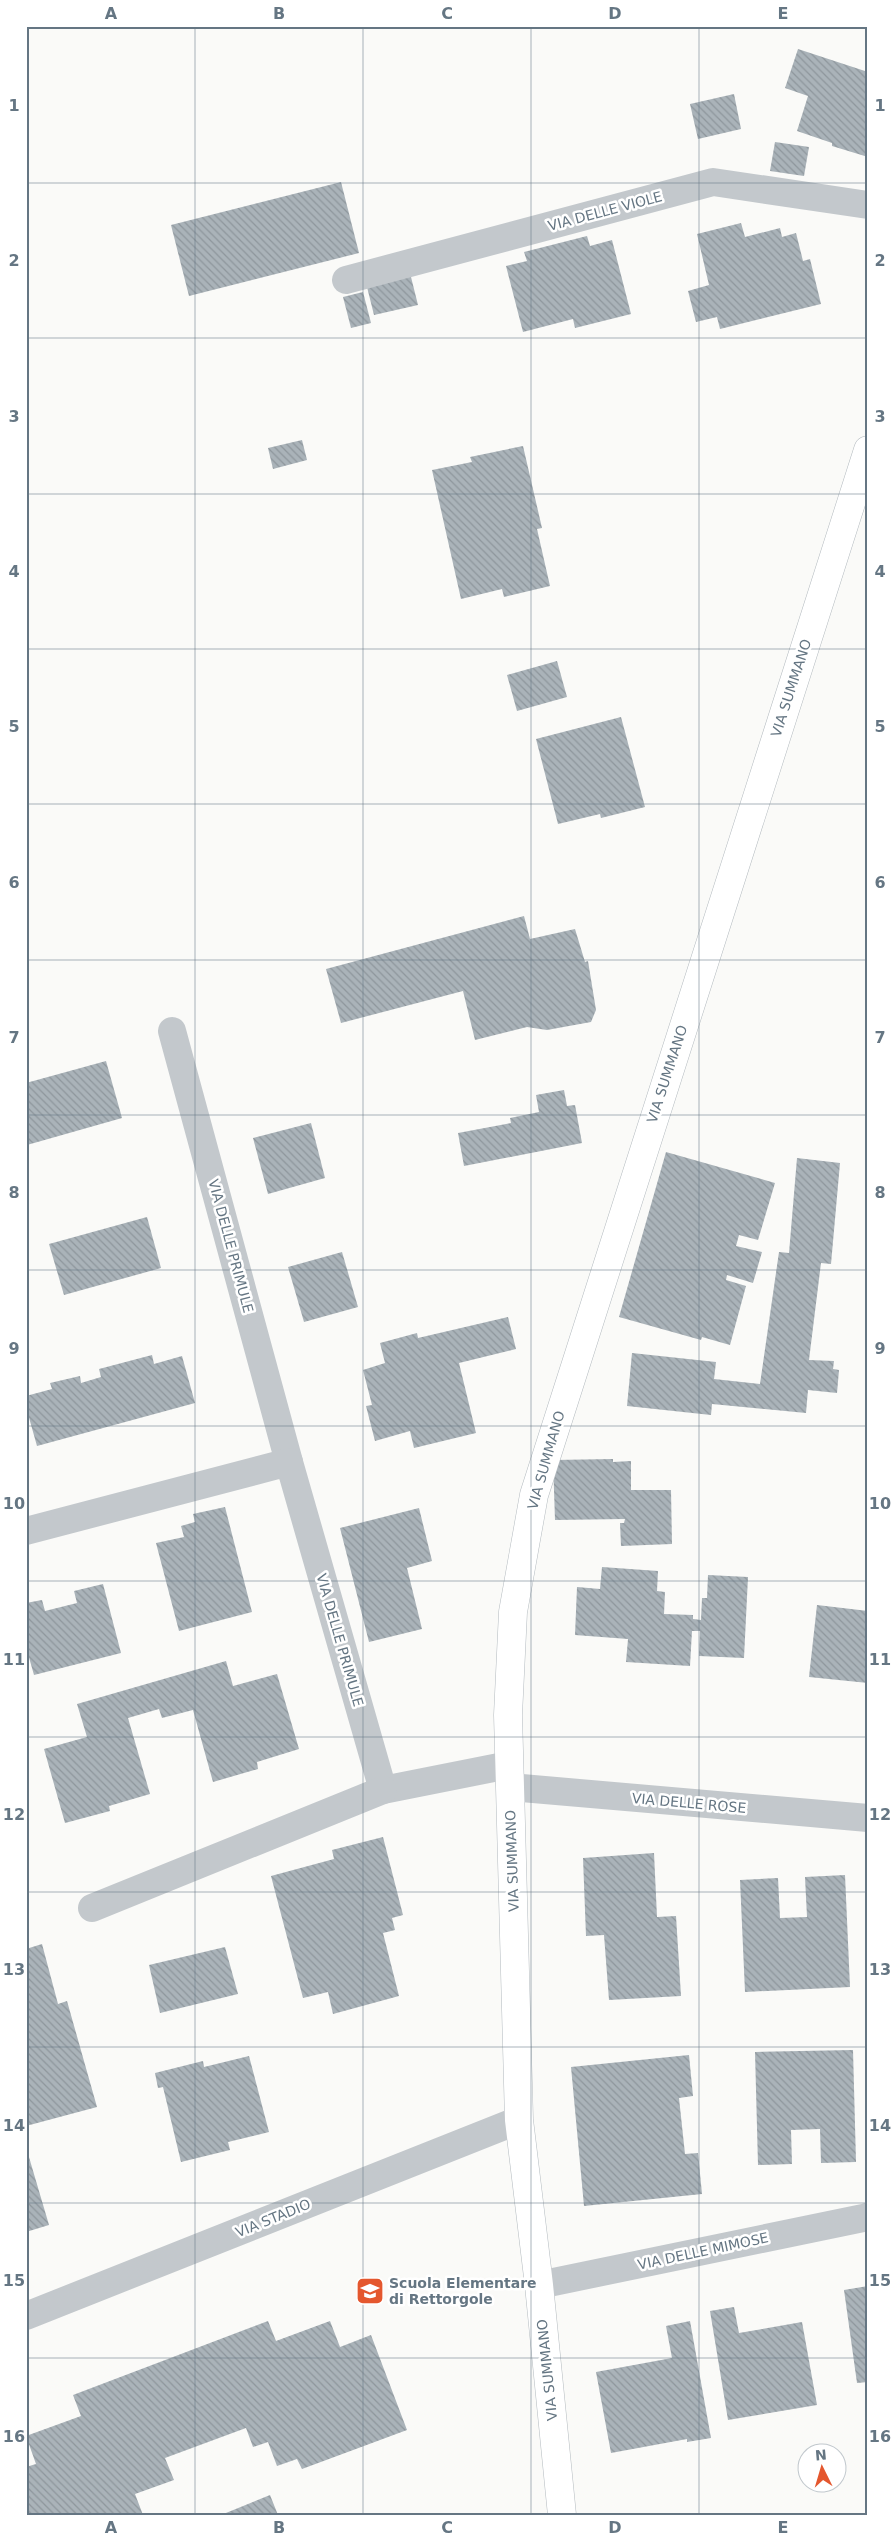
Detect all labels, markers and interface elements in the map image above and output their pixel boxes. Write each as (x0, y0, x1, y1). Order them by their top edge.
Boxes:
text: A (105, 4, 118, 23)
text: B (273, 4, 285, 23)
text: C (441, 4, 453, 23)
text: D (608, 4, 622, 23)
text: E (778, 4, 788, 23)
text: 1 (8, 96, 20, 115)
text: 1 (874, 96, 886, 115)
street label: VIA DELLE VIOLE (546, 188, 664, 234)
text: 2 (8, 251, 20, 270)
text: 2 (874, 251, 886, 270)
text: 3 (8, 407, 20, 426)
text: 3 (874, 407, 886, 426)
text: 4 (8, 562, 20, 581)
text: 4 (874, 562, 886, 581)
street label: VIA SUMMANO (768, 637, 814, 739)
text: 5 (8, 717, 20, 736)
text: 5 (874, 717, 886, 736)
text: 6 (8, 873, 20, 892)
text: 6 (874, 873, 886, 892)
street label: VIA SUMMANO (644, 1023, 690, 1125)
text: 7 (8, 1028, 20, 1047)
text: 7 (874, 1028, 886, 1047)
street label: VIA DELLE PRIMULE (205, 1178, 257, 1314)
text: 8 (8, 1183, 20, 1202)
text: 8 (874, 1183, 886, 1202)
text: 9 (8, 1339, 20, 1358)
text: 9 (874, 1339, 886, 1358)
street label: VIA SUMMANO (524, 1409, 568, 1511)
text: 10 (3, 1494, 25, 1513)
text: 10 (869, 1494, 891, 1513)
street label: VIA DELLE PRIMULE (313, 1572, 367, 1708)
text: 11 (3, 1650, 25, 1669)
text: 11 (869, 1650, 891, 1669)
street label: VIA DELLE ROSE (631, 1790, 747, 1816)
text: 12 (3, 1805, 25, 1824)
text: 12 (869, 1805, 891, 1824)
street label: VIA SUMMANO (502, 1810, 522, 1912)
text: 13 (3, 1960, 25, 1979)
text: 13 (869, 1960, 891, 1979)
text: 14 (3, 2116, 25, 2135)
text: 14 (869, 2116, 891, 2135)
street label: VIA STADIO (233, 2196, 313, 2240)
street label: VIA DELLE MIMOSE (636, 2229, 770, 2273)
text: 15 (3, 2271, 25, 2290)
text: 15 (869, 2271, 891, 2290)
place label: Scuola Elementare di Rettorgole (389, 2275, 537, 2307)
school or university icon: Scuola Elementare di Rettorgole (355, 2276, 385, 2306)
street label: VIA SUMMANO (534, 2318, 560, 2422)
text: 16 (3, 2427, 25, 2446)
text: 16 (869, 2427, 891, 2446)
north arrow (796, 2444, 846, 2494)
text: N (814, 2447, 827, 2464)
text: A (105, 2518, 118, 2537)
text: B (273, 2518, 285, 2537)
text: C (441, 2518, 453, 2537)
text: D (608, 2518, 622, 2537)
text: E (778, 2518, 788, 2537)

